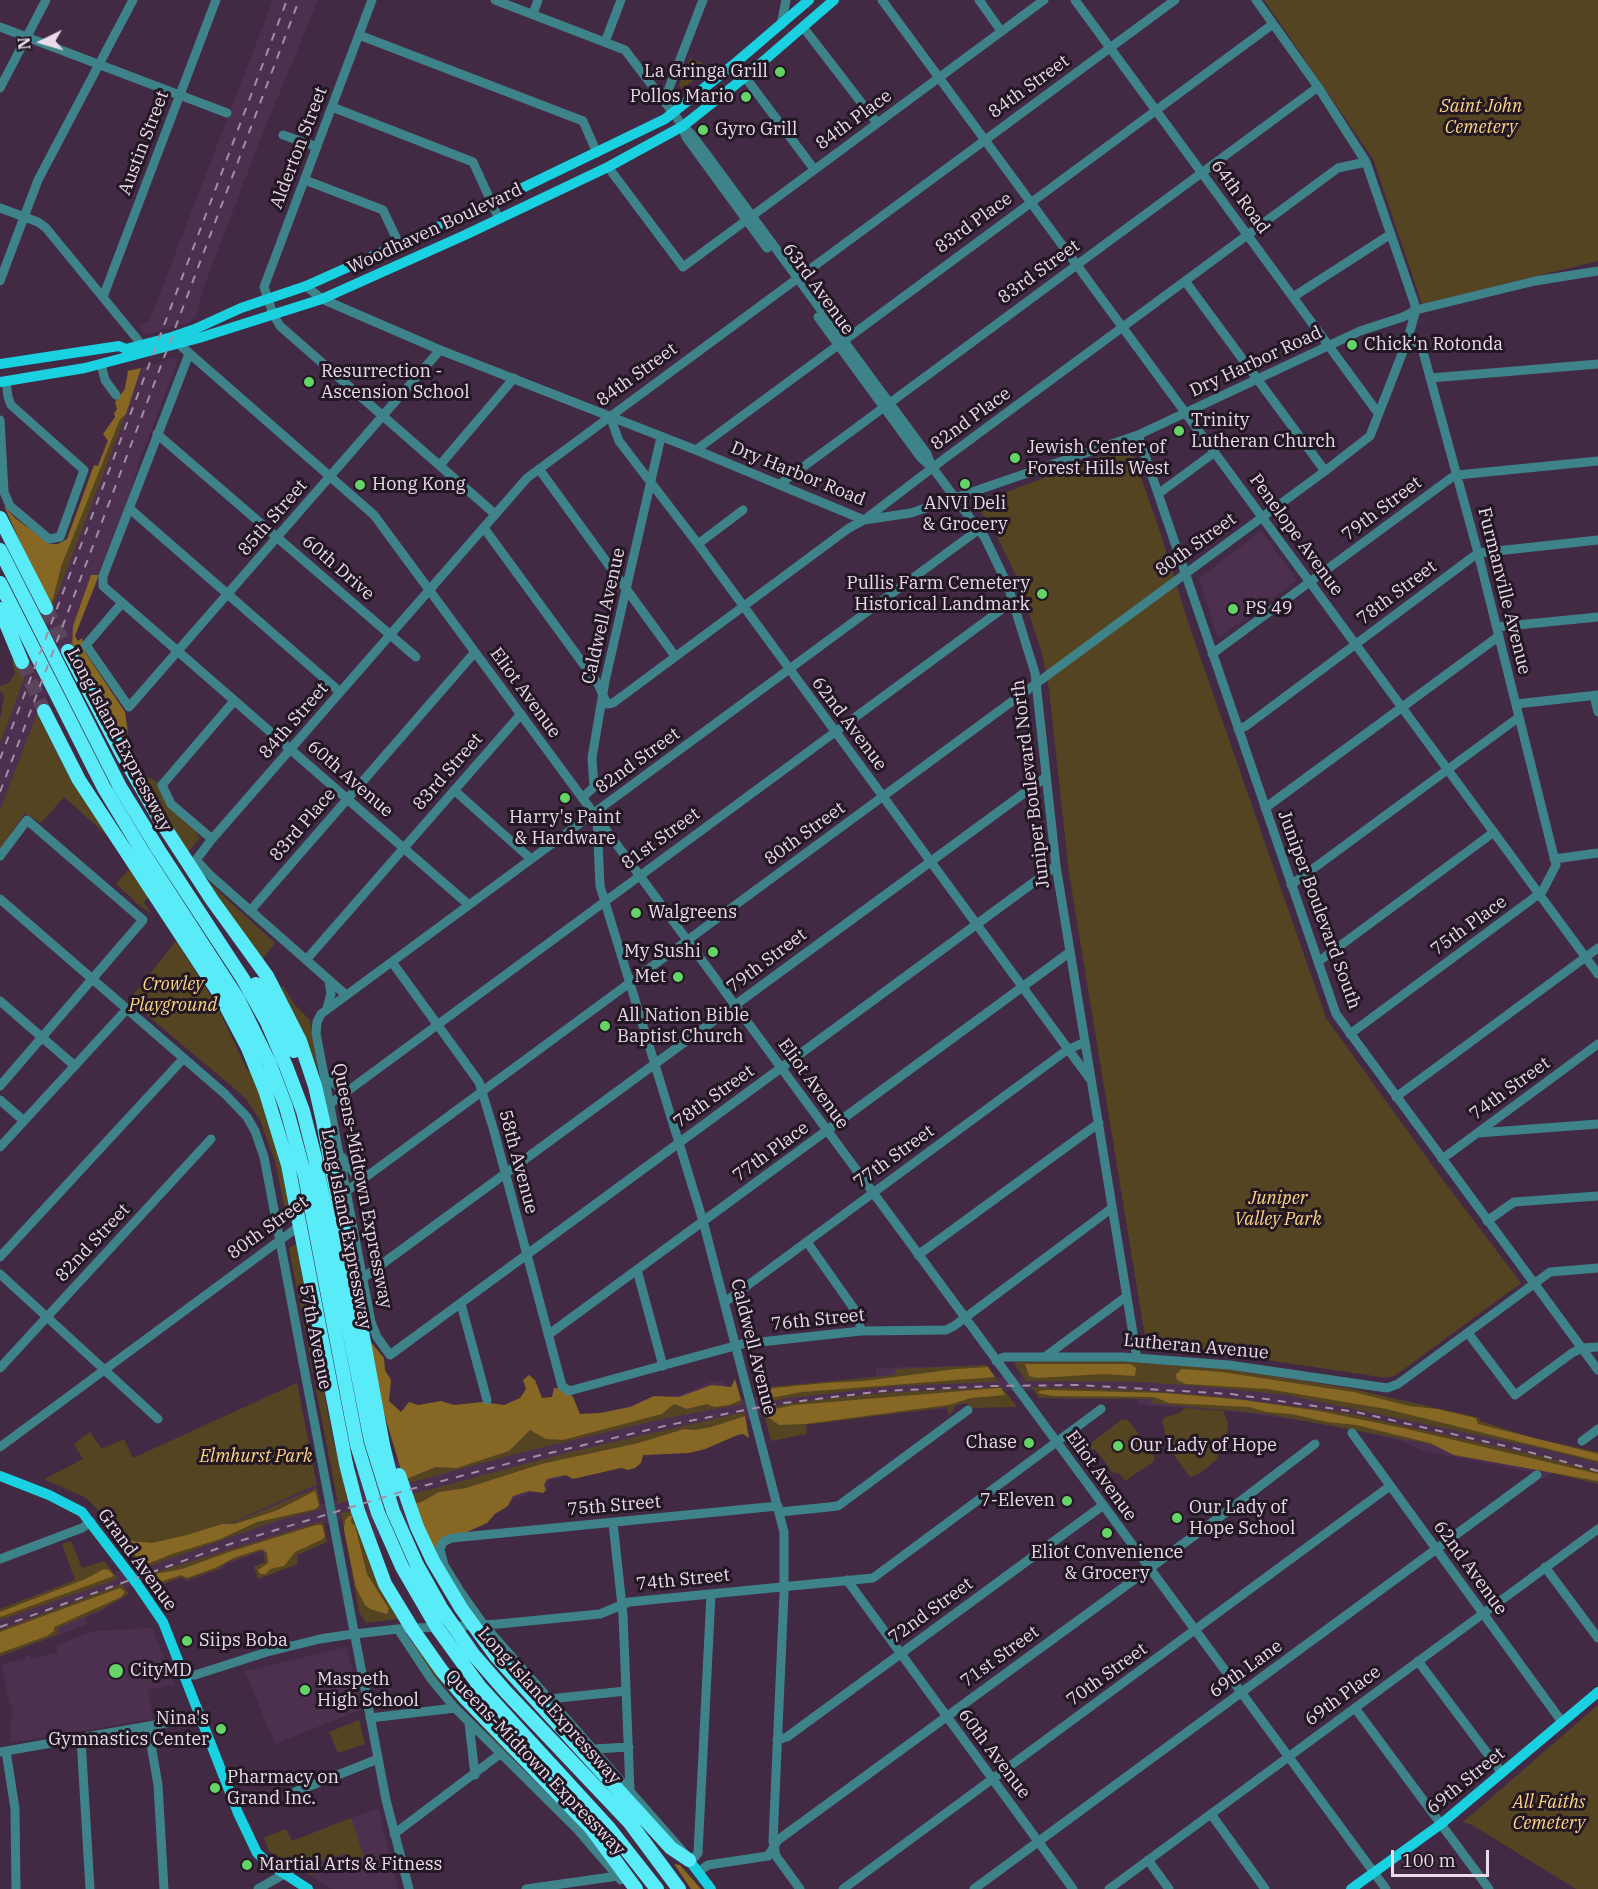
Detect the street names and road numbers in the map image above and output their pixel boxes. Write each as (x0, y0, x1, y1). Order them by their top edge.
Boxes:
street label: 84th Street (985, 51, 1073, 123)
street label: Alderton Street (266, 84, 332, 212)
street label: 84th Place (812, 85, 896, 155)
street label: Austin Street (114, 88, 174, 198)
street label: 64th Road (1206, 156, 1274, 238)
street label: Woodhaven Boulevard (344, 179, 526, 279)
street label: 83rd Place (931, 188, 1017, 258)
street label: 83rd Street (994, 235, 1084, 309)
street label: 63rd Avenue (778, 239, 858, 339)
street label: Dry Harbor Road (1187, 322, 1325, 402)
street label: 84th Street (593, 339, 681, 411)
street label: 82nd Place (927, 383, 1015, 455)
street label: Dry Harbor Road (728, 437, 868, 511)
street label: Penelope Avenue (1244, 470, 1348, 600)
street label: 79th Street (1338, 472, 1426, 546)
street label: 85th Street (234, 475, 312, 561)
street label: Furmanville Avenue (1473, 505, 1535, 677)
street label: 80th Street (1152, 509, 1240, 581)
street label: 60th Drive (297, 531, 379, 605)
street label: Caldwell Avenue (578, 546, 630, 686)
street label: 78th Street (1353, 556, 1441, 630)
street label: Eliot Avenue (485, 644, 565, 742)
street label: Long Island Expressway (62, 645, 176, 835)
street label: 62nd Avenue (807, 673, 891, 775)
street label: 84th Street (255, 678, 333, 764)
street label: Juniper Boulevard North (1007, 678, 1055, 890)
street label: 82nd Street (592, 723, 684, 799)
street label: 83rd Street (409, 729, 487, 815)
street label: 60th Avenue (303, 736, 397, 822)
street label: 83rd Place (265, 784, 341, 866)
street label: 80th Street (761, 798, 849, 870)
street label: 81st Street (618, 803, 704, 875)
street label: Juniper Boulevard South (1273, 808, 1365, 1012)
street label: 75th Place (1427, 891, 1511, 961)
street label: 79th Street (723, 924, 811, 998)
street label: Eliot Avenue (773, 1035, 853, 1133)
street label: 74th Street (1466, 1053, 1554, 1125)
street label: Queens-Midtown Expressway (328, 1061, 396, 1311)
street label: 78th Street (670, 1061, 758, 1133)
street label: 58th Avenue (494, 1108, 542, 1216)
street label: 77th Place (729, 1117, 813, 1187)
street label: 77th Street (850, 1121, 938, 1193)
street label: Long Island Expressway (316, 1127, 376, 1331)
street label: 80th Street (224, 1192, 312, 1264)
street label: 82nd Street (51, 1200, 135, 1286)
street label: Caldwell Avenue (726, 1277, 780, 1417)
street label: 57th Avenue (294, 1283, 336, 1391)
street label: 76th Street (770, 1304, 866, 1336)
street label: Lutheran Avenue (1123, 1330, 1269, 1364)
street label: Eliot Avenue (1061, 1427, 1141, 1525)
street label: 75th Street (566, 1491, 662, 1521)
street label: Grand Avenue (93, 1505, 181, 1615)
street label: 62nd Avenue (1428, 1517, 1512, 1619)
street label: 74th Street (635, 1564, 731, 1596)
street label: 72nd Street (885, 1573, 977, 1649)
street label: 71st Street (957, 1621, 1043, 1693)
street label: Long Island Expressway (473, 1623, 625, 1789)
street label: 69th Lane (1205, 1635, 1287, 1703)
street label: 70th Street (1063, 1639, 1151, 1711)
street label: 69th Place (1301, 1661, 1385, 1731)
street label: Queens-Midtown Expressway (441, 1666, 629, 1860)
street label: 60th Avenue (953, 1705, 1035, 1803)
street label: 69th Street (1423, 1743, 1509, 1819)

